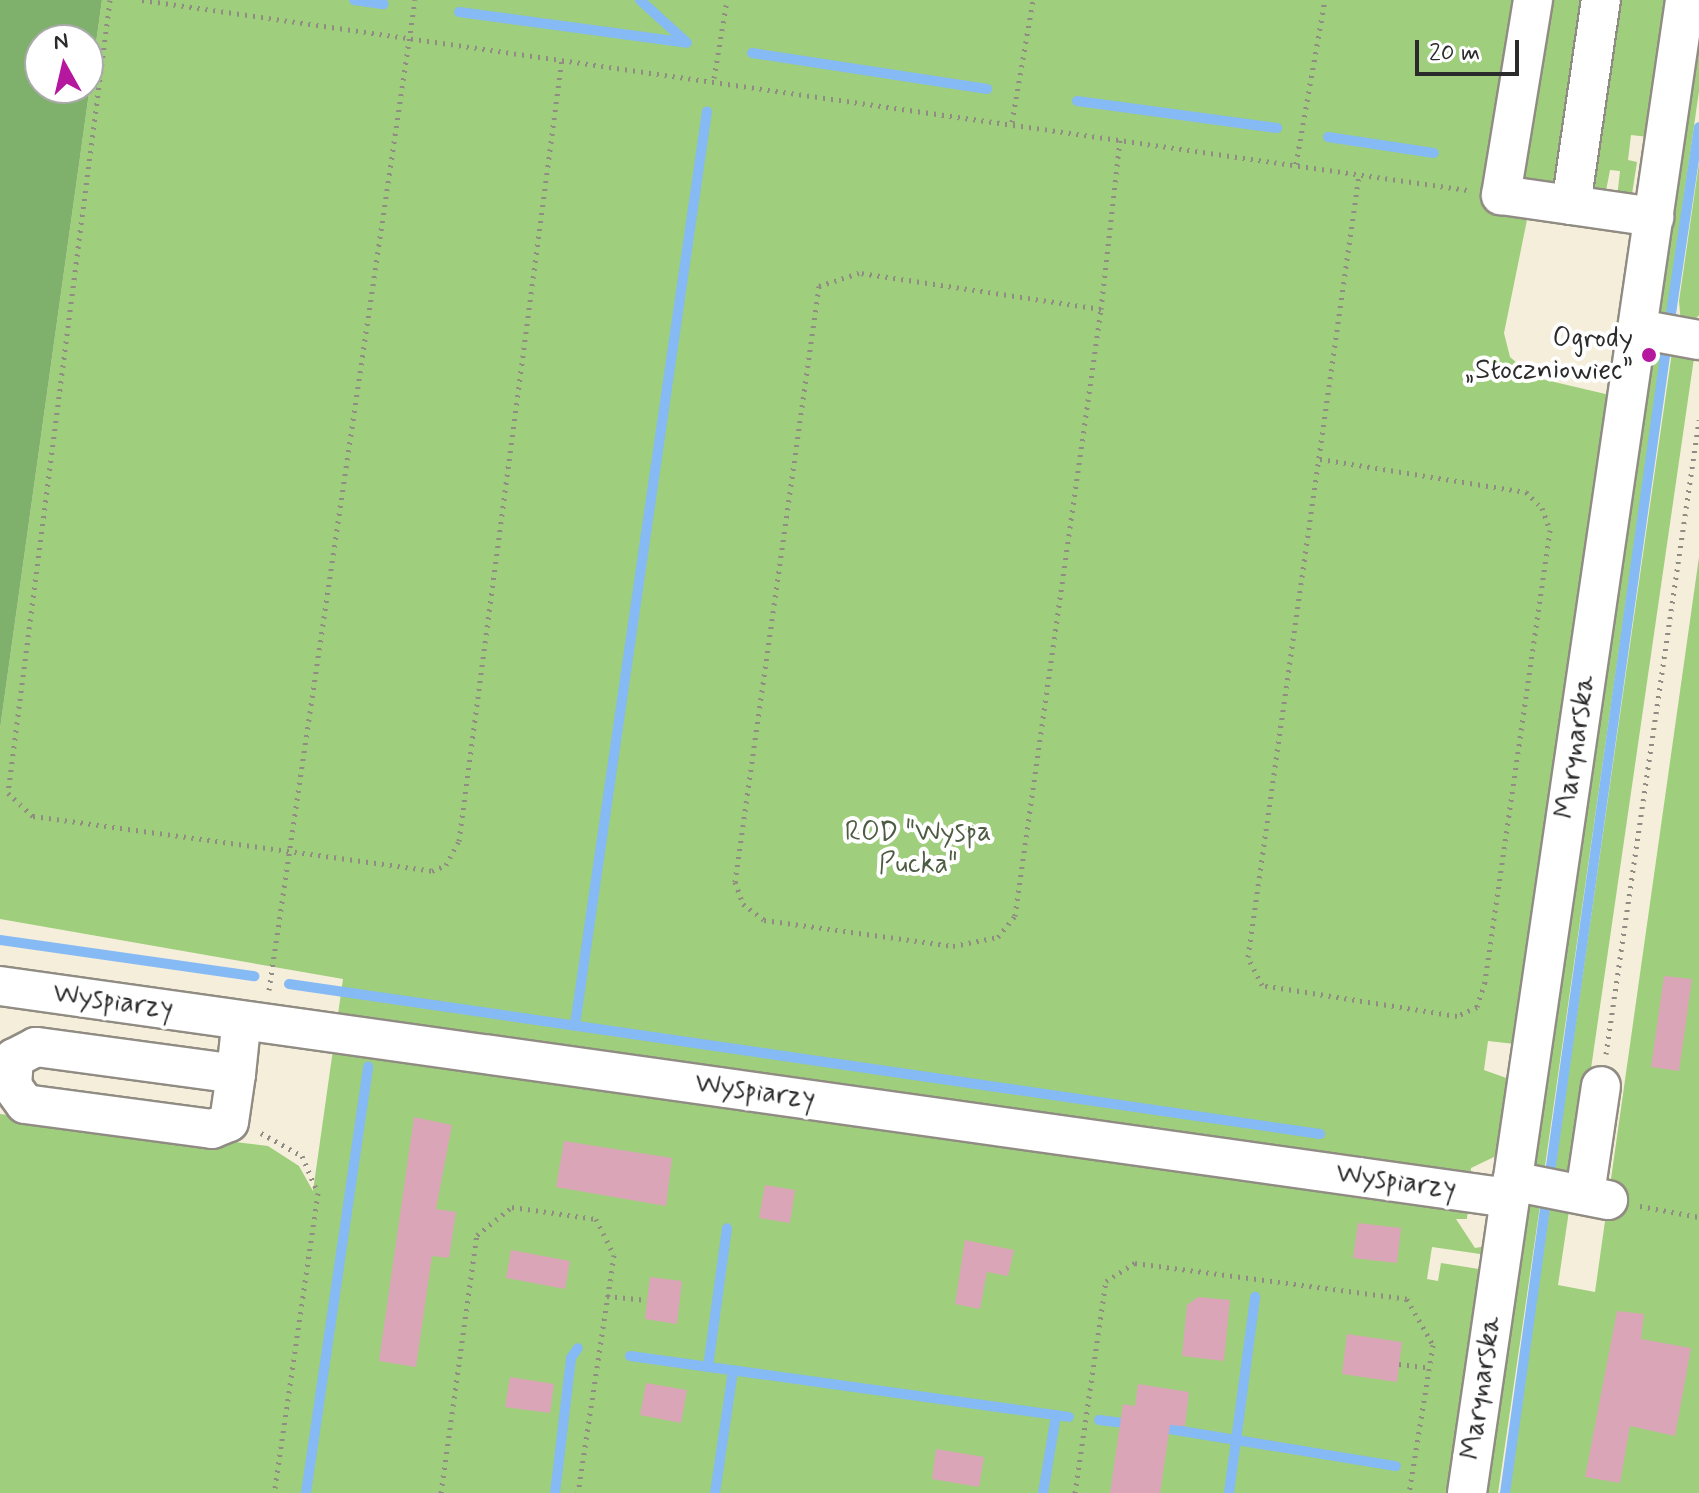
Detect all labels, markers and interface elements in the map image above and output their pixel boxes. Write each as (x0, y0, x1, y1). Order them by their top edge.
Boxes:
north arrow (24, 24, 104, 104)
scale bar (1419, 24, 1523, 74)
text: N (52, 27, 70, 57)
text: 20 m (1429, 38, 1480, 69)
place label: Ogrody „Stoczniowiec” (1464, 322, 1633, 388)
marker: Ogrody „Stoczniowiec” (1640, 346, 1658, 364)
street label: Marynarska (1549, 673, 1603, 821)
park label: ROD "Wyspa Pucka" (845, 816, 991, 882)
street label: Wyspiarzy (51, 977, 175, 1027)
street label: Wyspiarzy (693, 1067, 817, 1117)
street label: Wyspiarzy (1334, 1157, 1458, 1207)
street label: Marynarska (1455, 1314, 1509, 1462)

